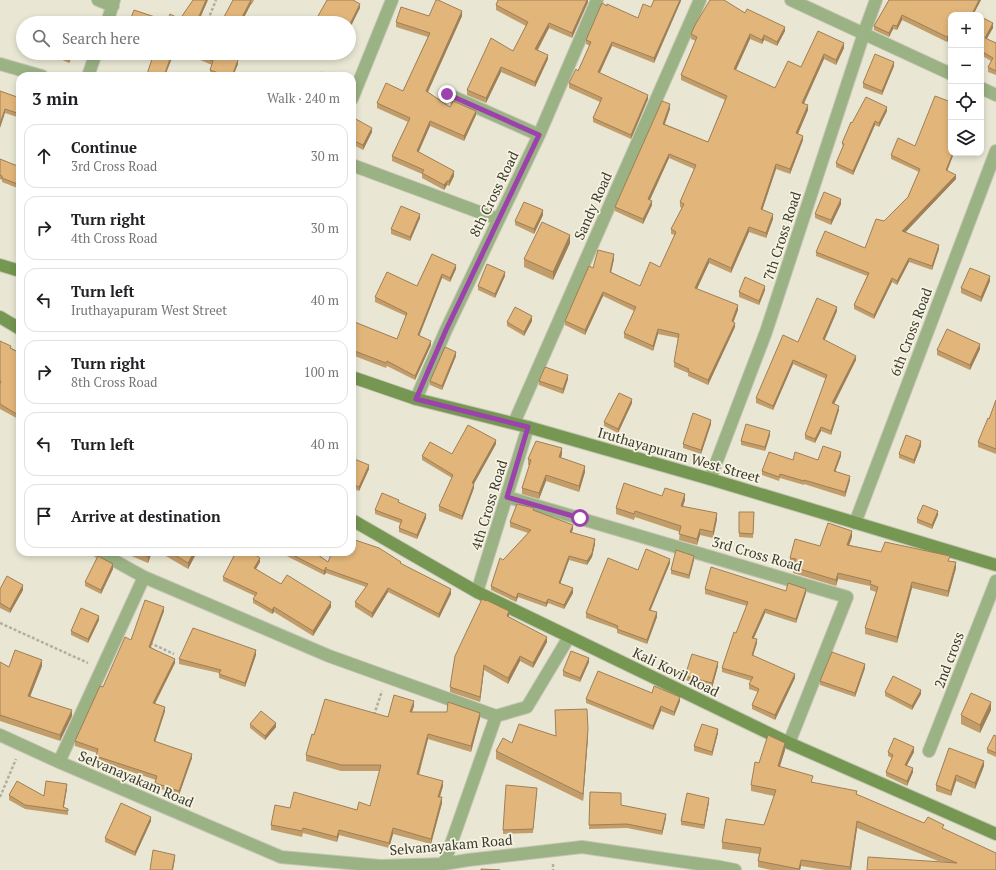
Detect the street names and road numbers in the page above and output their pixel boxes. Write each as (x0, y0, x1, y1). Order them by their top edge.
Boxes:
street label: 8th Cross Road (465, 148, 523, 240)
street label: Sandy Road (569, 169, 616, 243)
street label: 7th Cross Road (758, 189, 805, 283)
street label: 6th Cross Road (885, 285, 936, 379)
street label: Iruthayapuram West Street (596, 422, 763, 487)
street label: 4th Cross Road (466, 457, 511, 552)
street label: 3rd Cross Road (710, 532, 805, 576)
street label: 2nd cross (929, 629, 968, 691)
street label: Kali Kovil Road (630, 642, 723, 701)
street label: Selvanayakam Road (76, 746, 197, 811)
street label: Selvanayakam Road (389, 830, 514, 859)

